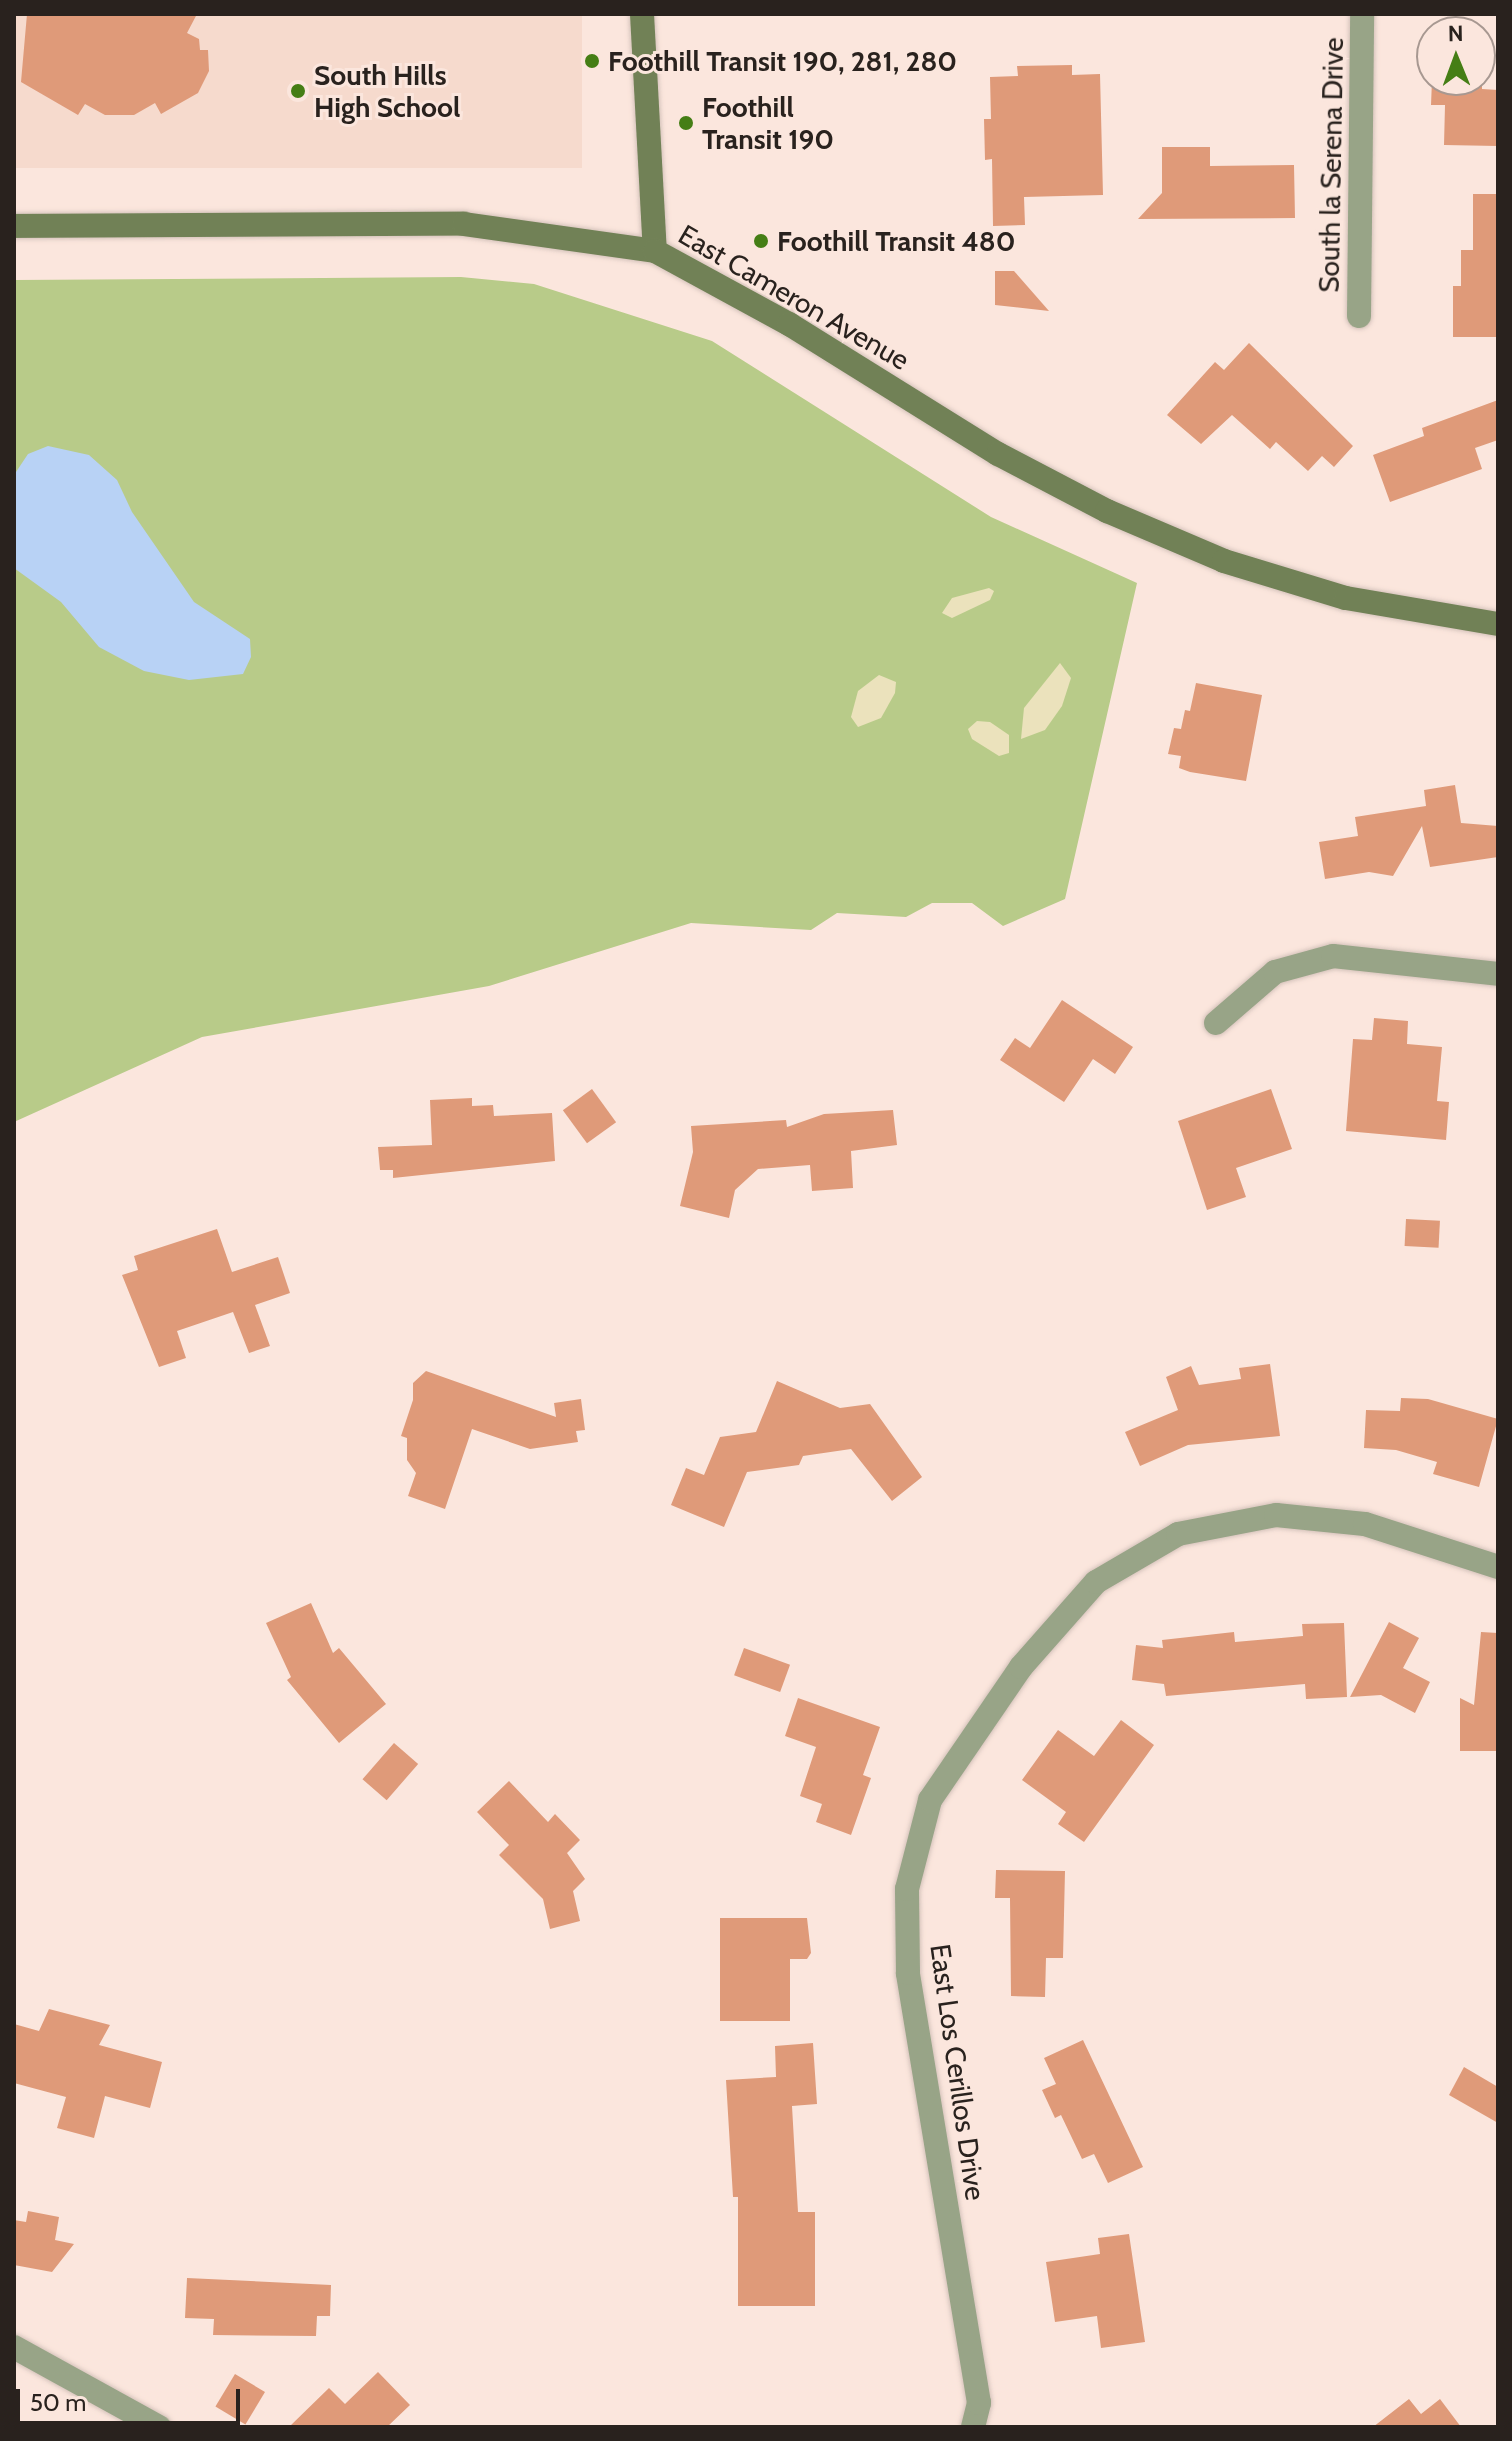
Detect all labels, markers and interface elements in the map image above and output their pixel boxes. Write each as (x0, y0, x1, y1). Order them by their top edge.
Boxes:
north arrow (1416, 16, 1496, 96)
text: N (1448, 20, 1464, 47)
street label: South la Serena Drive (1312, 37, 1350, 293)
place label: Foothill Transit 190, 281, 280 (608, 44, 957, 78)
marker: Foothill Transit 190, 281, 280 (583, 52, 601, 70)
place label: South Hills High School (314, 58, 460, 124)
marker: South Hills High School (289, 82, 307, 100)
place label: Foothill Transit 190 (702, 90, 834, 156)
marker: Foothill Transit 190 (677, 114, 695, 132)
street label: East Cameron Avenue (673, 217, 915, 377)
place label: Foothill Transit 480 (777, 224, 1016, 258)
marker: Foothill Transit 480 (752, 232, 770, 250)
street label: East Los Cerillos Drive (923, 1942, 993, 2202)
scale bar (20, 2373, 244, 2423)
text: 50 m (30, 2388, 86, 2417)

